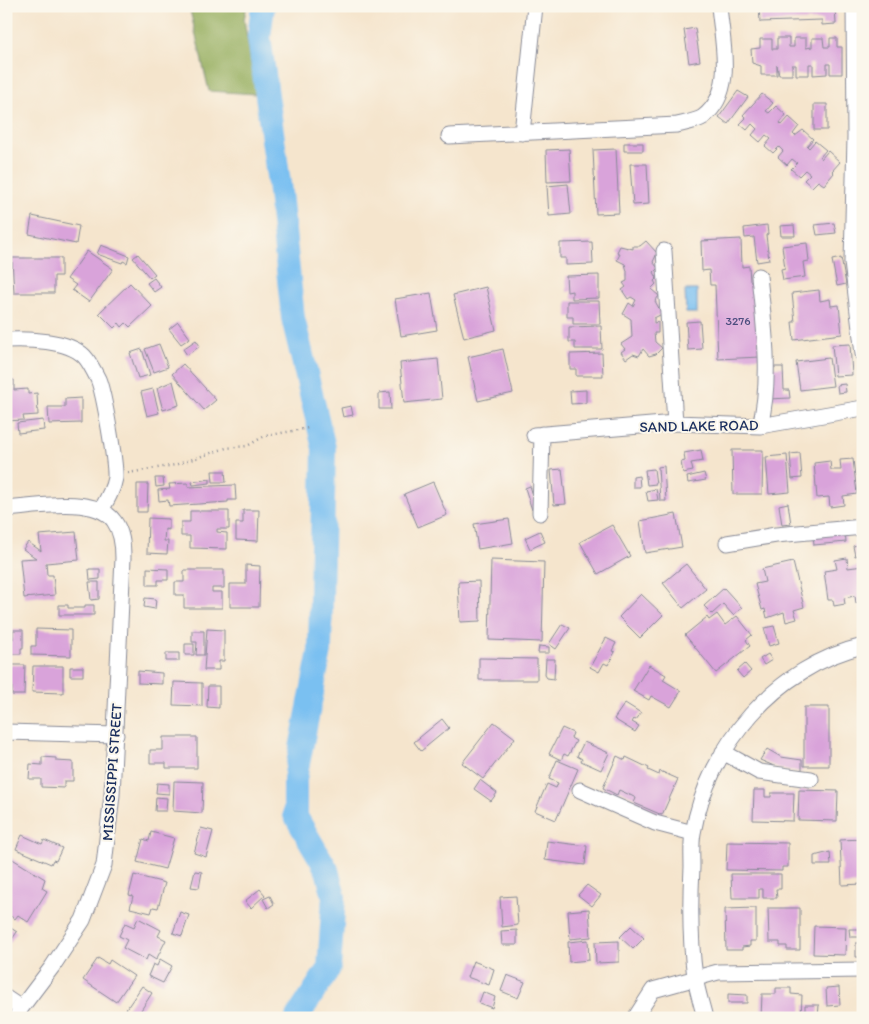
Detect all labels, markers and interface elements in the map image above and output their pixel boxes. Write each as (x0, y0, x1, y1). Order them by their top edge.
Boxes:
house number: 3276 (725, 314, 751, 328)
street label: SAND LAKE ROAD (639, 416, 759, 436)
street label: MISSISSIPPI STREET (98, 702, 126, 841)

